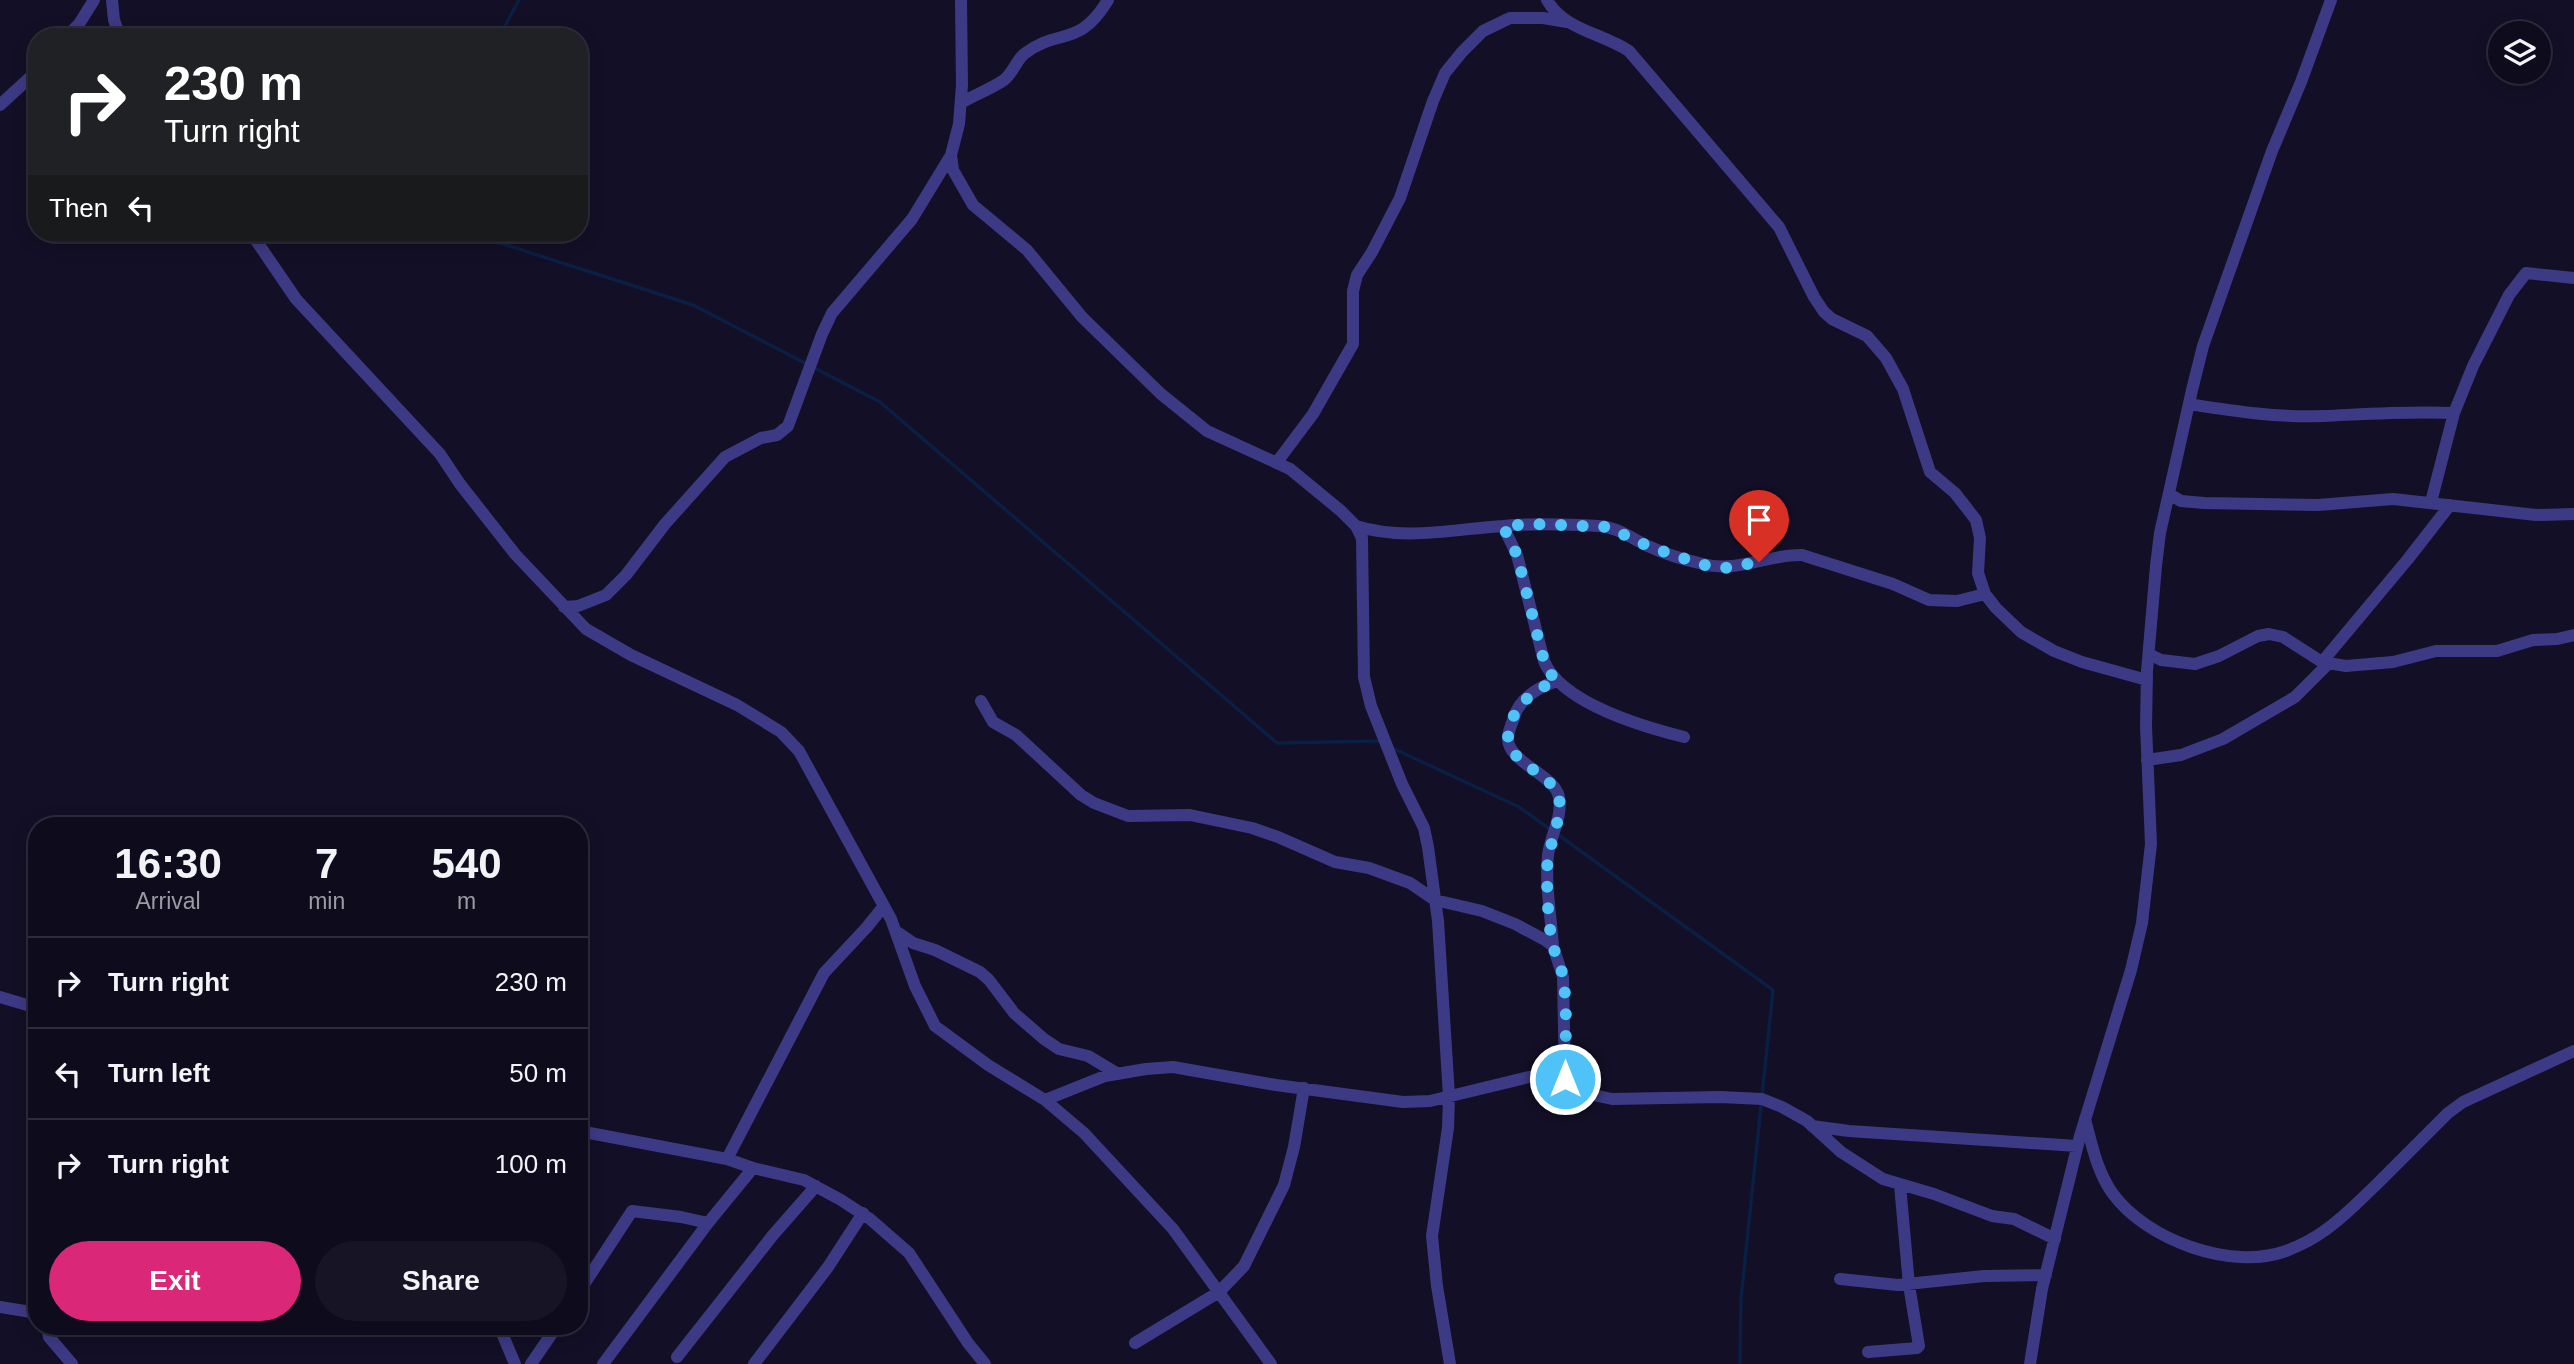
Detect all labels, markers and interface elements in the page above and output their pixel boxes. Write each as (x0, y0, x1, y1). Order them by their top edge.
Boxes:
map controls (2488, 21, 2551, 84)
button: layers (2488, 21, 2551, 84)
icon: right (49, 56, 140, 147)
text: 230 m (164, 56, 303, 110)
text: Turn right (164, 113, 300, 149)
icon: left (122, 189, 160, 227)
text: Then (49, 193, 108, 223)
pin (1729, 490, 1789, 562)
icon: arrive (1740, 501, 1778, 539)
text: 16:30 (114, 840, 222, 887)
text: 7 (315, 840, 338, 887)
text: 540 (432, 840, 502, 887)
text: Arrival (135, 888, 201, 914)
text: min (308, 888, 345, 914)
text: m (457, 888, 476, 914)
icon: right (49, 964, 87, 1002)
text: Turn right (108, 967, 229, 997)
text: 230 m (495, 967, 567, 997)
position arrow (1528, 1042, 1602, 1116)
icon: left (49, 1055, 87, 1093)
text: Turn left (108, 1058, 210, 1088)
text: 50 m (509, 1058, 567, 1088)
icon: right (49, 1146, 87, 1184)
text: Turn right (108, 1149, 229, 1179)
text: 100 m (495, 1149, 567, 1179)
button: Exit (49, 1241, 301, 1321)
button: Share (315, 1241, 567, 1321)

